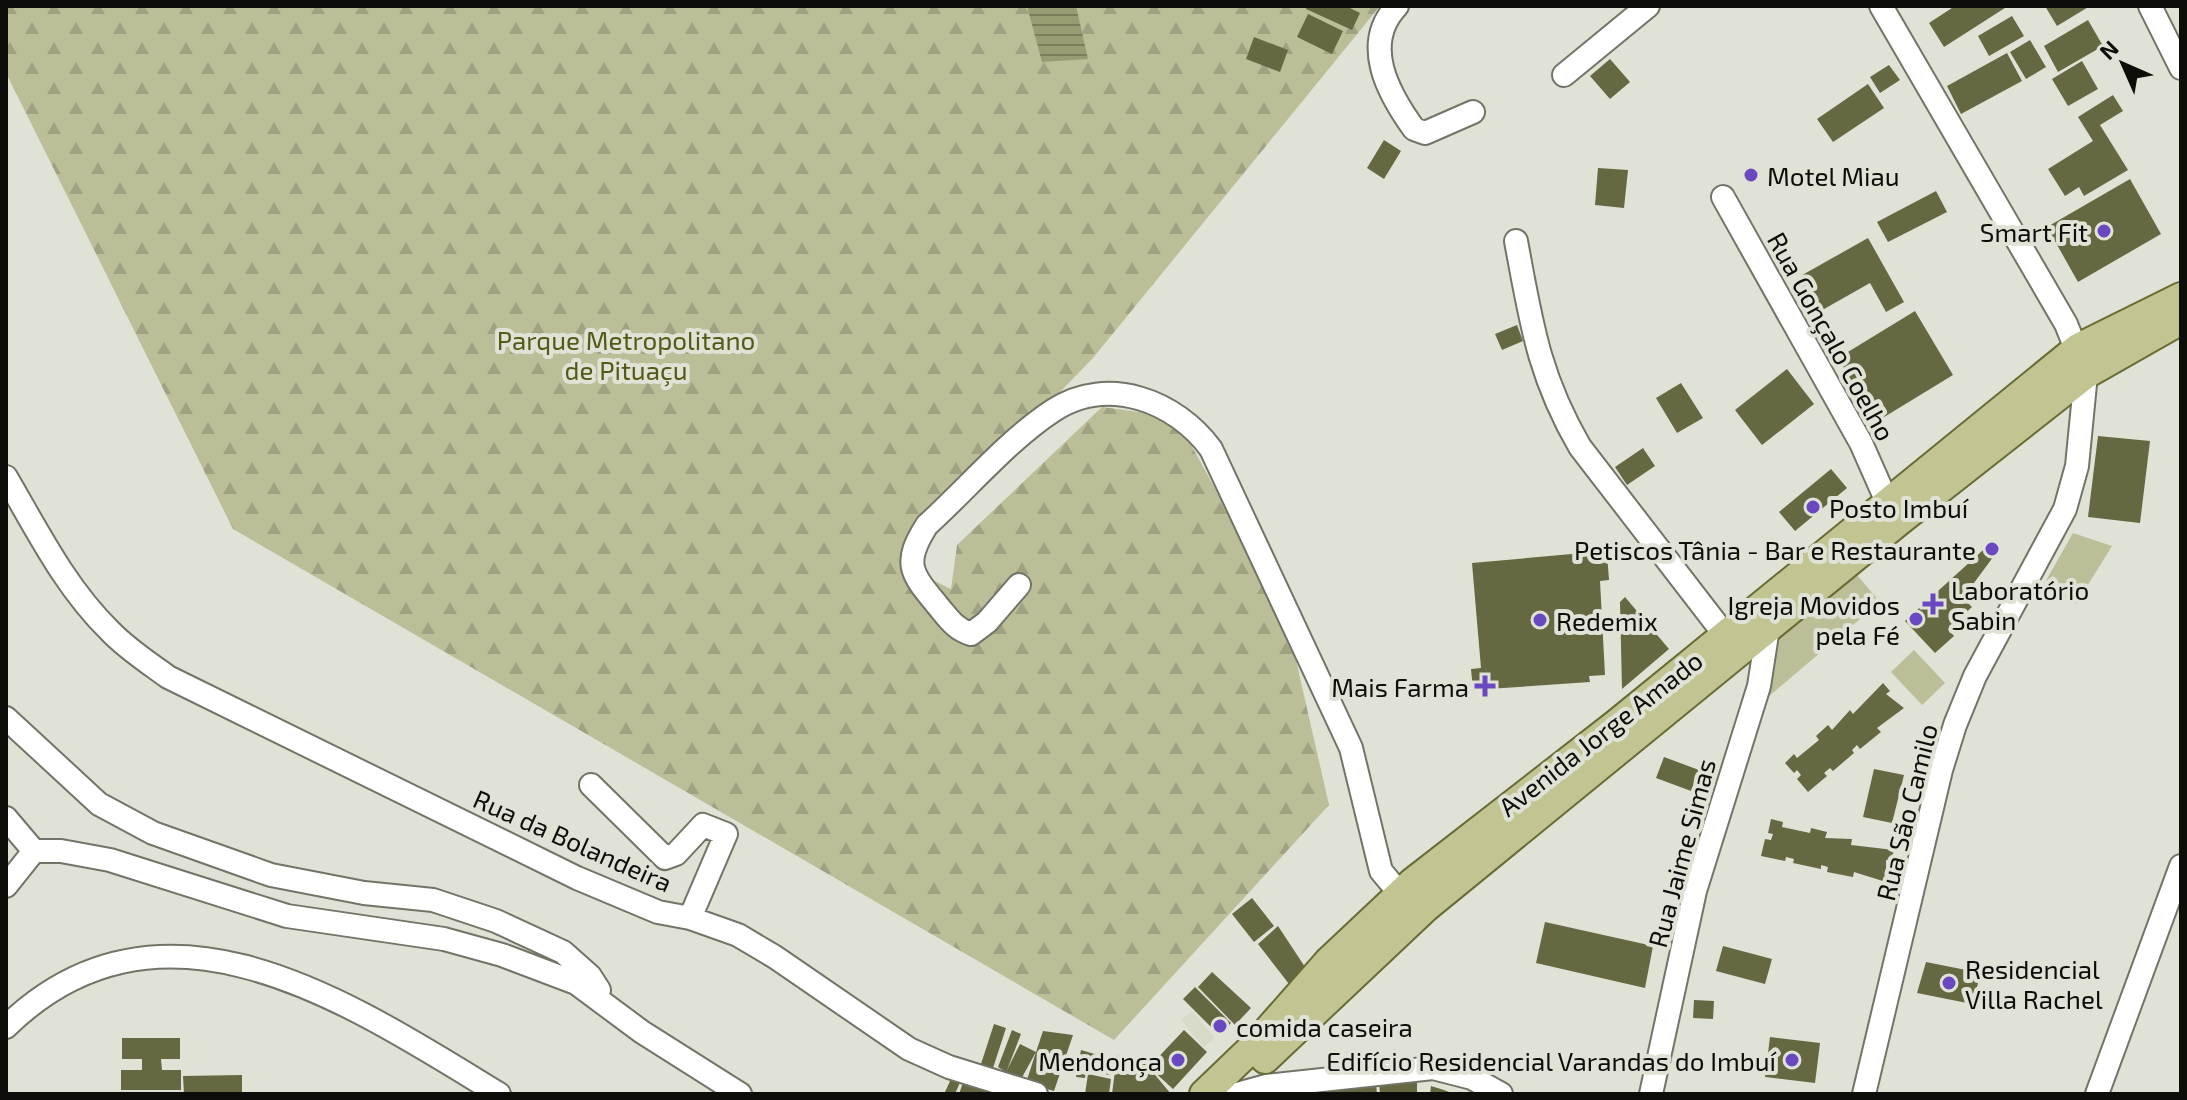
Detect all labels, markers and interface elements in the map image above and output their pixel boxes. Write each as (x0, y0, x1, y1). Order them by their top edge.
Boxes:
north arrow (2083, 24, 2163, 104)
text: N (2093, 34, 2123, 64)
place label: Motel Miau (1767, 160, 1900, 191)
marker: Motel Miau (1742, 166, 1760, 184)
place label: Smart Fit (1980, 216, 2088, 247)
marker: Smart Fit (2095, 222, 2113, 240)
street label: Rua Gonçalo Coelho (1760, 226, 1902, 447)
park label: Parque Metropolitano de Pituaçu (497, 324, 755, 387)
place label: Posto Imbuí (1829, 492, 1970, 523)
marker: Posto Imbuí (1804, 498, 1822, 516)
place label: Petiscos Tânia - Bar e Restaurante (1574, 534, 1976, 565)
marker: Petiscos Tânia - Bar e Restaurante (1983, 540, 2001, 558)
place label: Laboratório Sabin (1951, 574, 2089, 635)
place label: Igreja Movidos pela Fé (1728, 589, 1900, 650)
marker: Laboratório Sabin (1922, 593, 1944, 615)
place label: Redemix (1556, 605, 1658, 636)
marker: Igreja Movidos pela Fé (1907, 610, 1925, 628)
marker: Redemix (1531, 611, 1549, 629)
street label: Avenida Jorge Amado (1492, 644, 1708, 822)
place label: Mais Farma (1331, 671, 1469, 702)
marker: Mais Farma (1476, 677, 1494, 695)
street label: Rua São Camilo (1869, 720, 1943, 904)
street label: Rua Jaime Simas (1641, 755, 1721, 951)
street label: Rua da Bolandeira (469, 782, 677, 898)
place label: Residencial Villa Rachel (1965, 953, 2103, 1014)
marker: Residencial Villa Rachel (1940, 974, 1958, 992)
place label: comida caseira (1236, 1011, 1413, 1042)
marker: comida caseira (1211, 1017, 1229, 1035)
place label: Mendonça (1038, 1045, 1162, 1078)
place label: Edifício Residencial Varandas do Imbuí (1326, 1045, 1778, 1076)
marker: Mendonça (1169, 1051, 1187, 1069)
marker: Edifício Residencial Varandas do Imbuí (1783, 1051, 1801, 1069)

